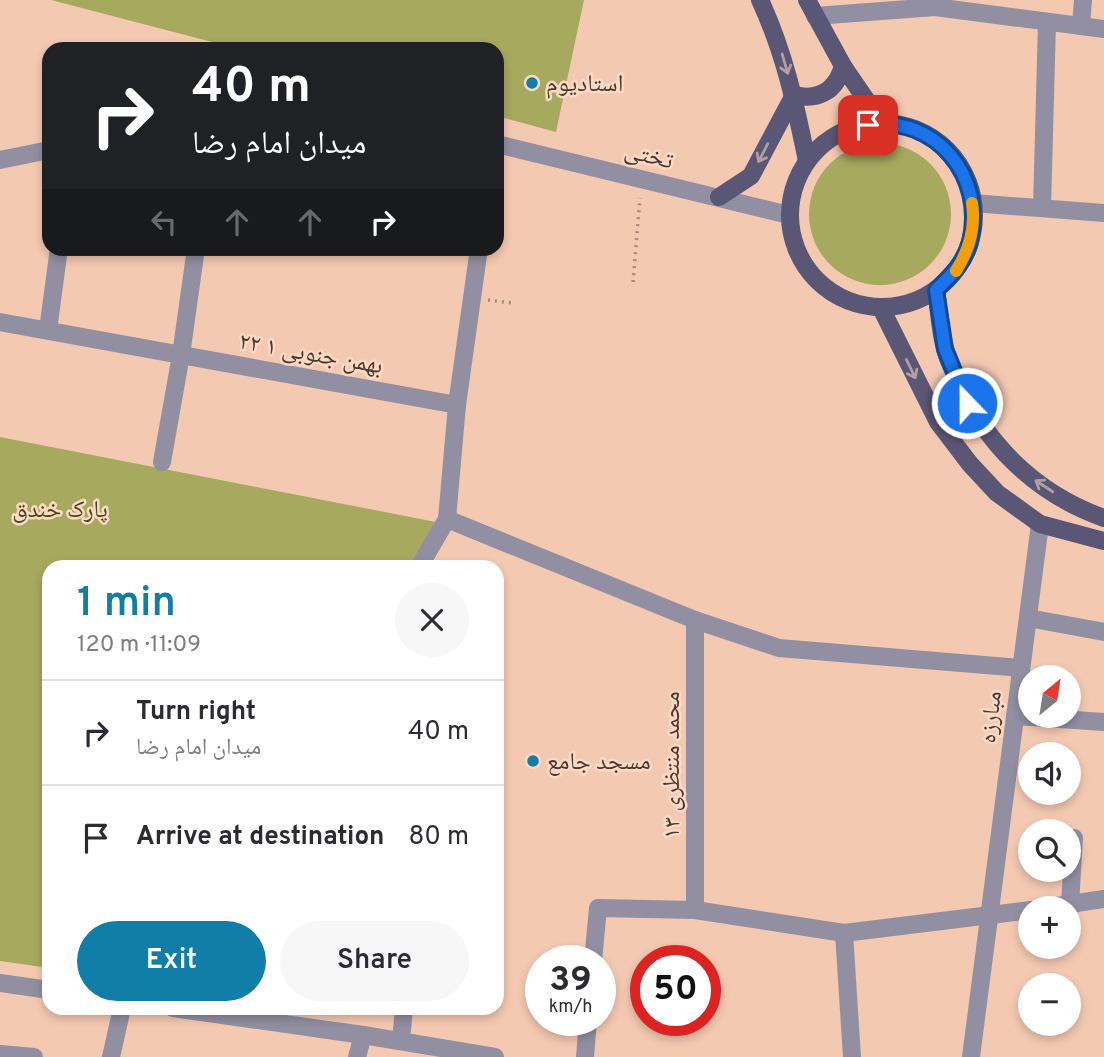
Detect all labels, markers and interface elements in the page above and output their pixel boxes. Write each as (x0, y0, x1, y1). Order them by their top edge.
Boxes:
one-way arrow (779, 52, 792, 74)
text: 40 m (192, 58, 311, 120)
icon: right (77, 70, 168, 161)
place label: استادیوم (546, 70, 623, 100)
marker: استادیوم (524, 75, 540, 91)
pin (838, 95, 898, 155)
icon: arrive (849, 106, 887, 144)
text: میدان امام رضا (192, 125, 366, 165)
street label: تختی (621, 136, 676, 177)
one-way arrow (756, 142, 770, 163)
icon: left (145, 203, 183, 241)
icon: ahead (218, 203, 256, 241)
icon: ahead (291, 203, 329, 241)
icon: right (364, 203, 402, 241)
street label: ۲۲ بهمن جنوبی ۱ (236, 328, 385, 382)
one-way arrow (904, 358, 918, 379)
position arrow (930, 366, 1004, 440)
one-way arrow (1035, 478, 1055, 492)
park label: پارک خندق (12, 496, 108, 526)
text: 1 min (77, 578, 176, 631)
button: close (395, 583, 469, 657)
text: 120 m · 11:09 (77, 631, 201, 660)
north arrow (1018, 665, 1082, 728)
map controls (1018, 665, 1081, 1036)
street label: مبارزه (974, 689, 1010, 745)
street label: محمد منتظری ۱۳ (658, 691, 688, 839)
text: Turn right (136, 696, 256, 729)
icon: right (77, 714, 115, 752)
text: 40 m (408, 716, 469, 749)
text: میدان امام رضا (136, 734, 261, 763)
button: sound (1018, 742, 1081, 805)
place label: مسجد جامع (547, 748, 651, 778)
marker: مسجد جامع (525, 753, 541, 769)
icon: arrive (77, 819, 115, 857)
button: search (1018, 819, 1081, 882)
text: Arrive at destination (136, 821, 384, 854)
text: 80 m (409, 821, 469, 854)
button: + (1018, 896, 1081, 959)
button: Exit (77, 921, 266, 1001)
button: Share (280, 921, 469, 1001)
speed limit sign: 50 (630, 945, 721, 1036)
text: 39 (549, 959, 592, 1003)
button: − (1018, 973, 1081, 1036)
text: km/h (549, 996, 592, 1019)

